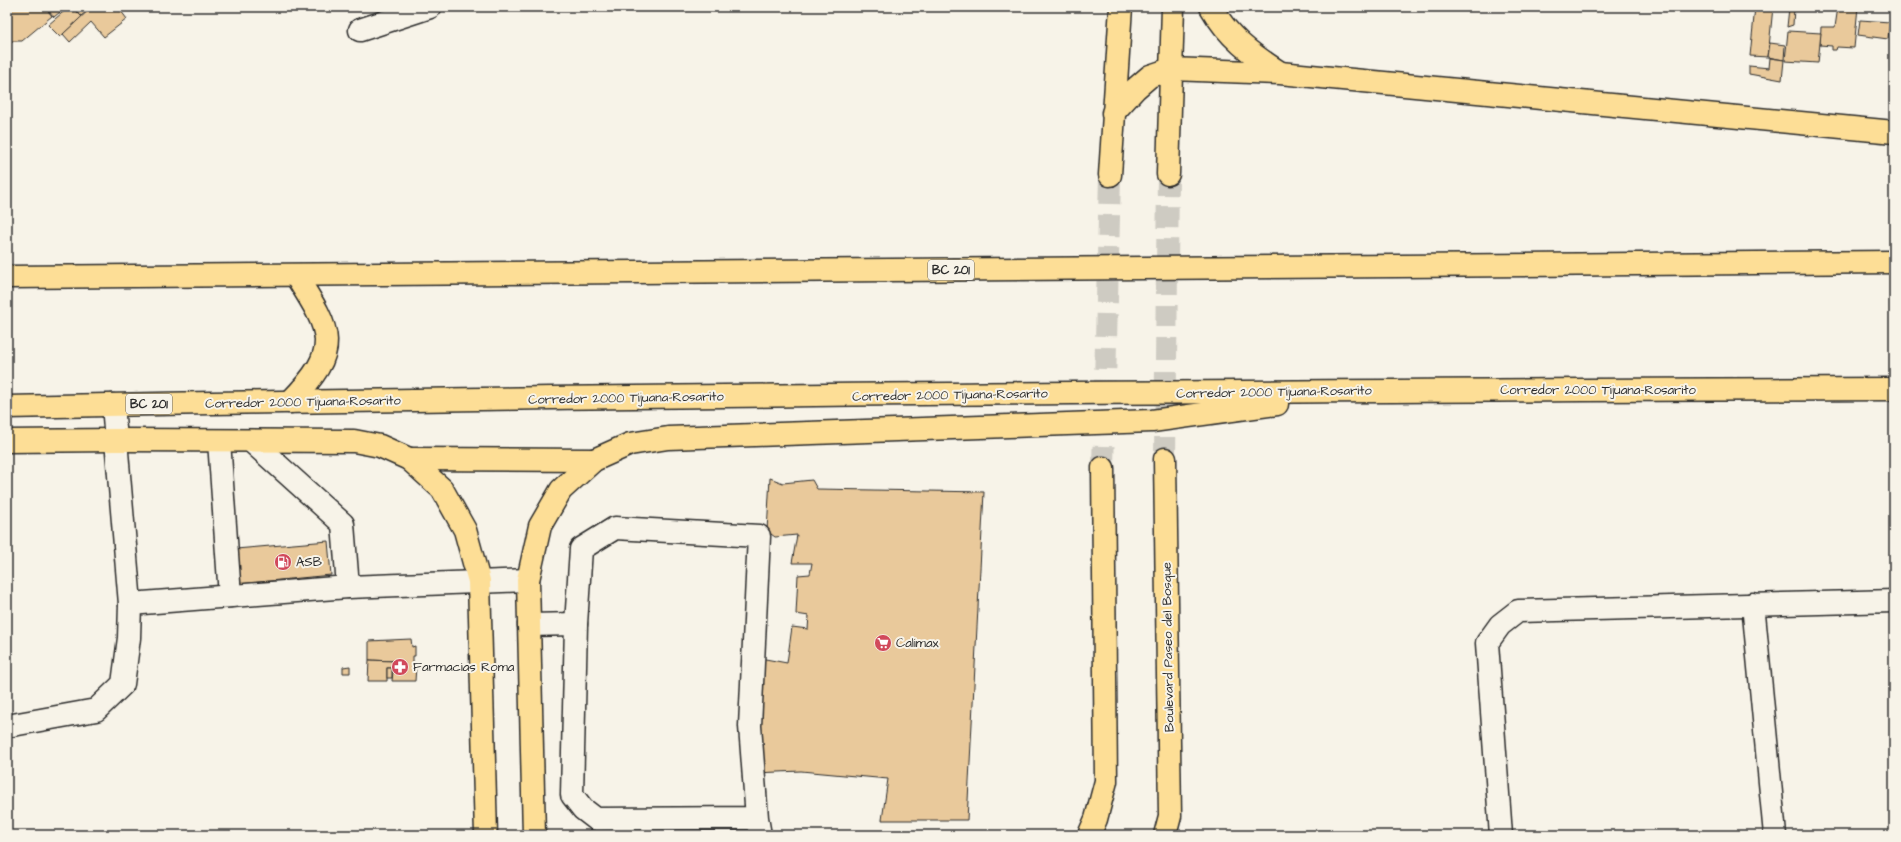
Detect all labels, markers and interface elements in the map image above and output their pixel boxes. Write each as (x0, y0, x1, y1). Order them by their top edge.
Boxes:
road number: BC 201 (928, 260, 974, 280)
street label: Corredor 2000 Tijuana-Rosarito (1176, 381, 1373, 403)
street label: Corredor 2000 Tijuana-Rosarito (1500, 381, 1697, 399)
street label: Corredor 2000 Tijuana-Rosarito (852, 384, 1049, 406)
street label: Corredor 2000 Tijuana-Rosarito (528, 387, 725, 409)
street label: Corredor 2000 Tijuana-Rosarito (205, 391, 402, 413)
road number: BC 201 (126, 394, 172, 414)
fuel station icon: ASB (273, 552, 293, 572)
place label: ASB (296, 553, 322, 571)
street label: Boulevard Paseo del Bosque (1158, 562, 1178, 732)
supermarket icon: Calimax (873, 633, 893, 653)
place label: Calimax (896, 634, 940, 652)
pharmacy icon: Farmacias Roma (390, 657, 410, 677)
place label: Farmacias Roma (413, 658, 515, 676)

